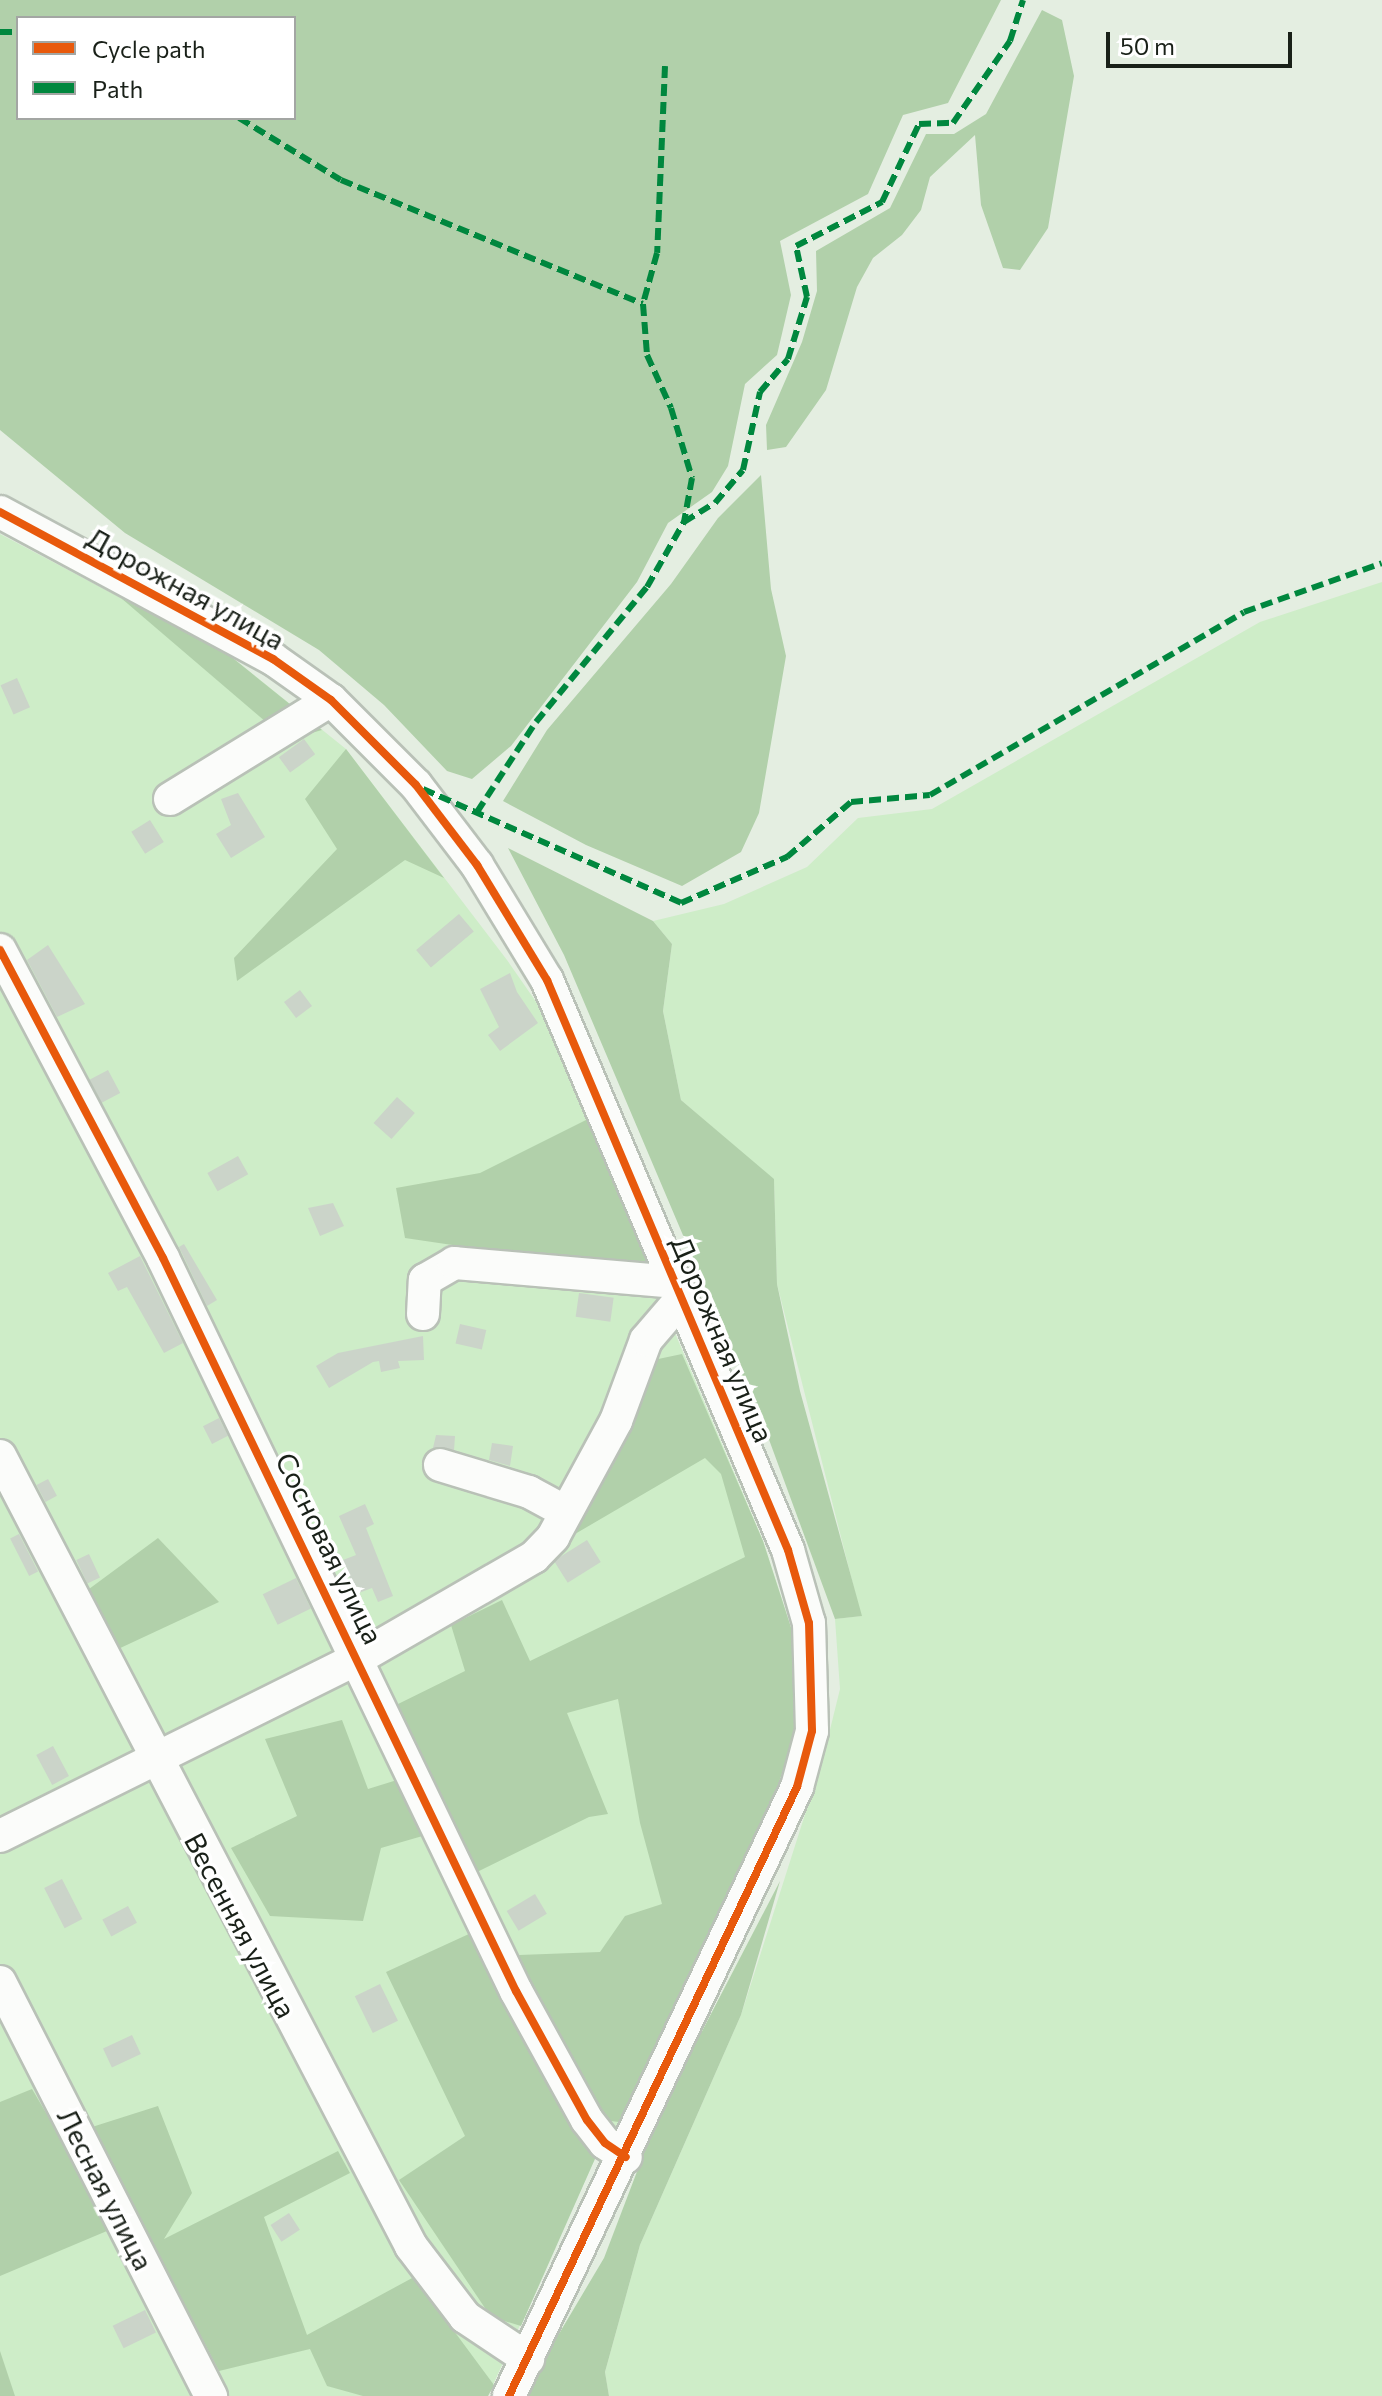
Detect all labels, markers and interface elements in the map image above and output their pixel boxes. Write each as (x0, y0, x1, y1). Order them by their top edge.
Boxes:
legend (16, 16, 296, 120)
scale bar (1110, 16, 1296, 66)
text: 50 m (1120, 31, 1175, 60)
text: Cycle path (92, 34, 206, 63)
text: Path (92, 74, 143, 103)
street label: Дорожная улица (81, 520, 291, 656)
street label: Дорожная улица (664, 1231, 782, 1447)
street label: Сосновая улица (269, 1447, 391, 1649)
street label: Весенняя улица (178, 1827, 304, 2023)
street label: Лесная улица (51, 2103, 161, 2275)

